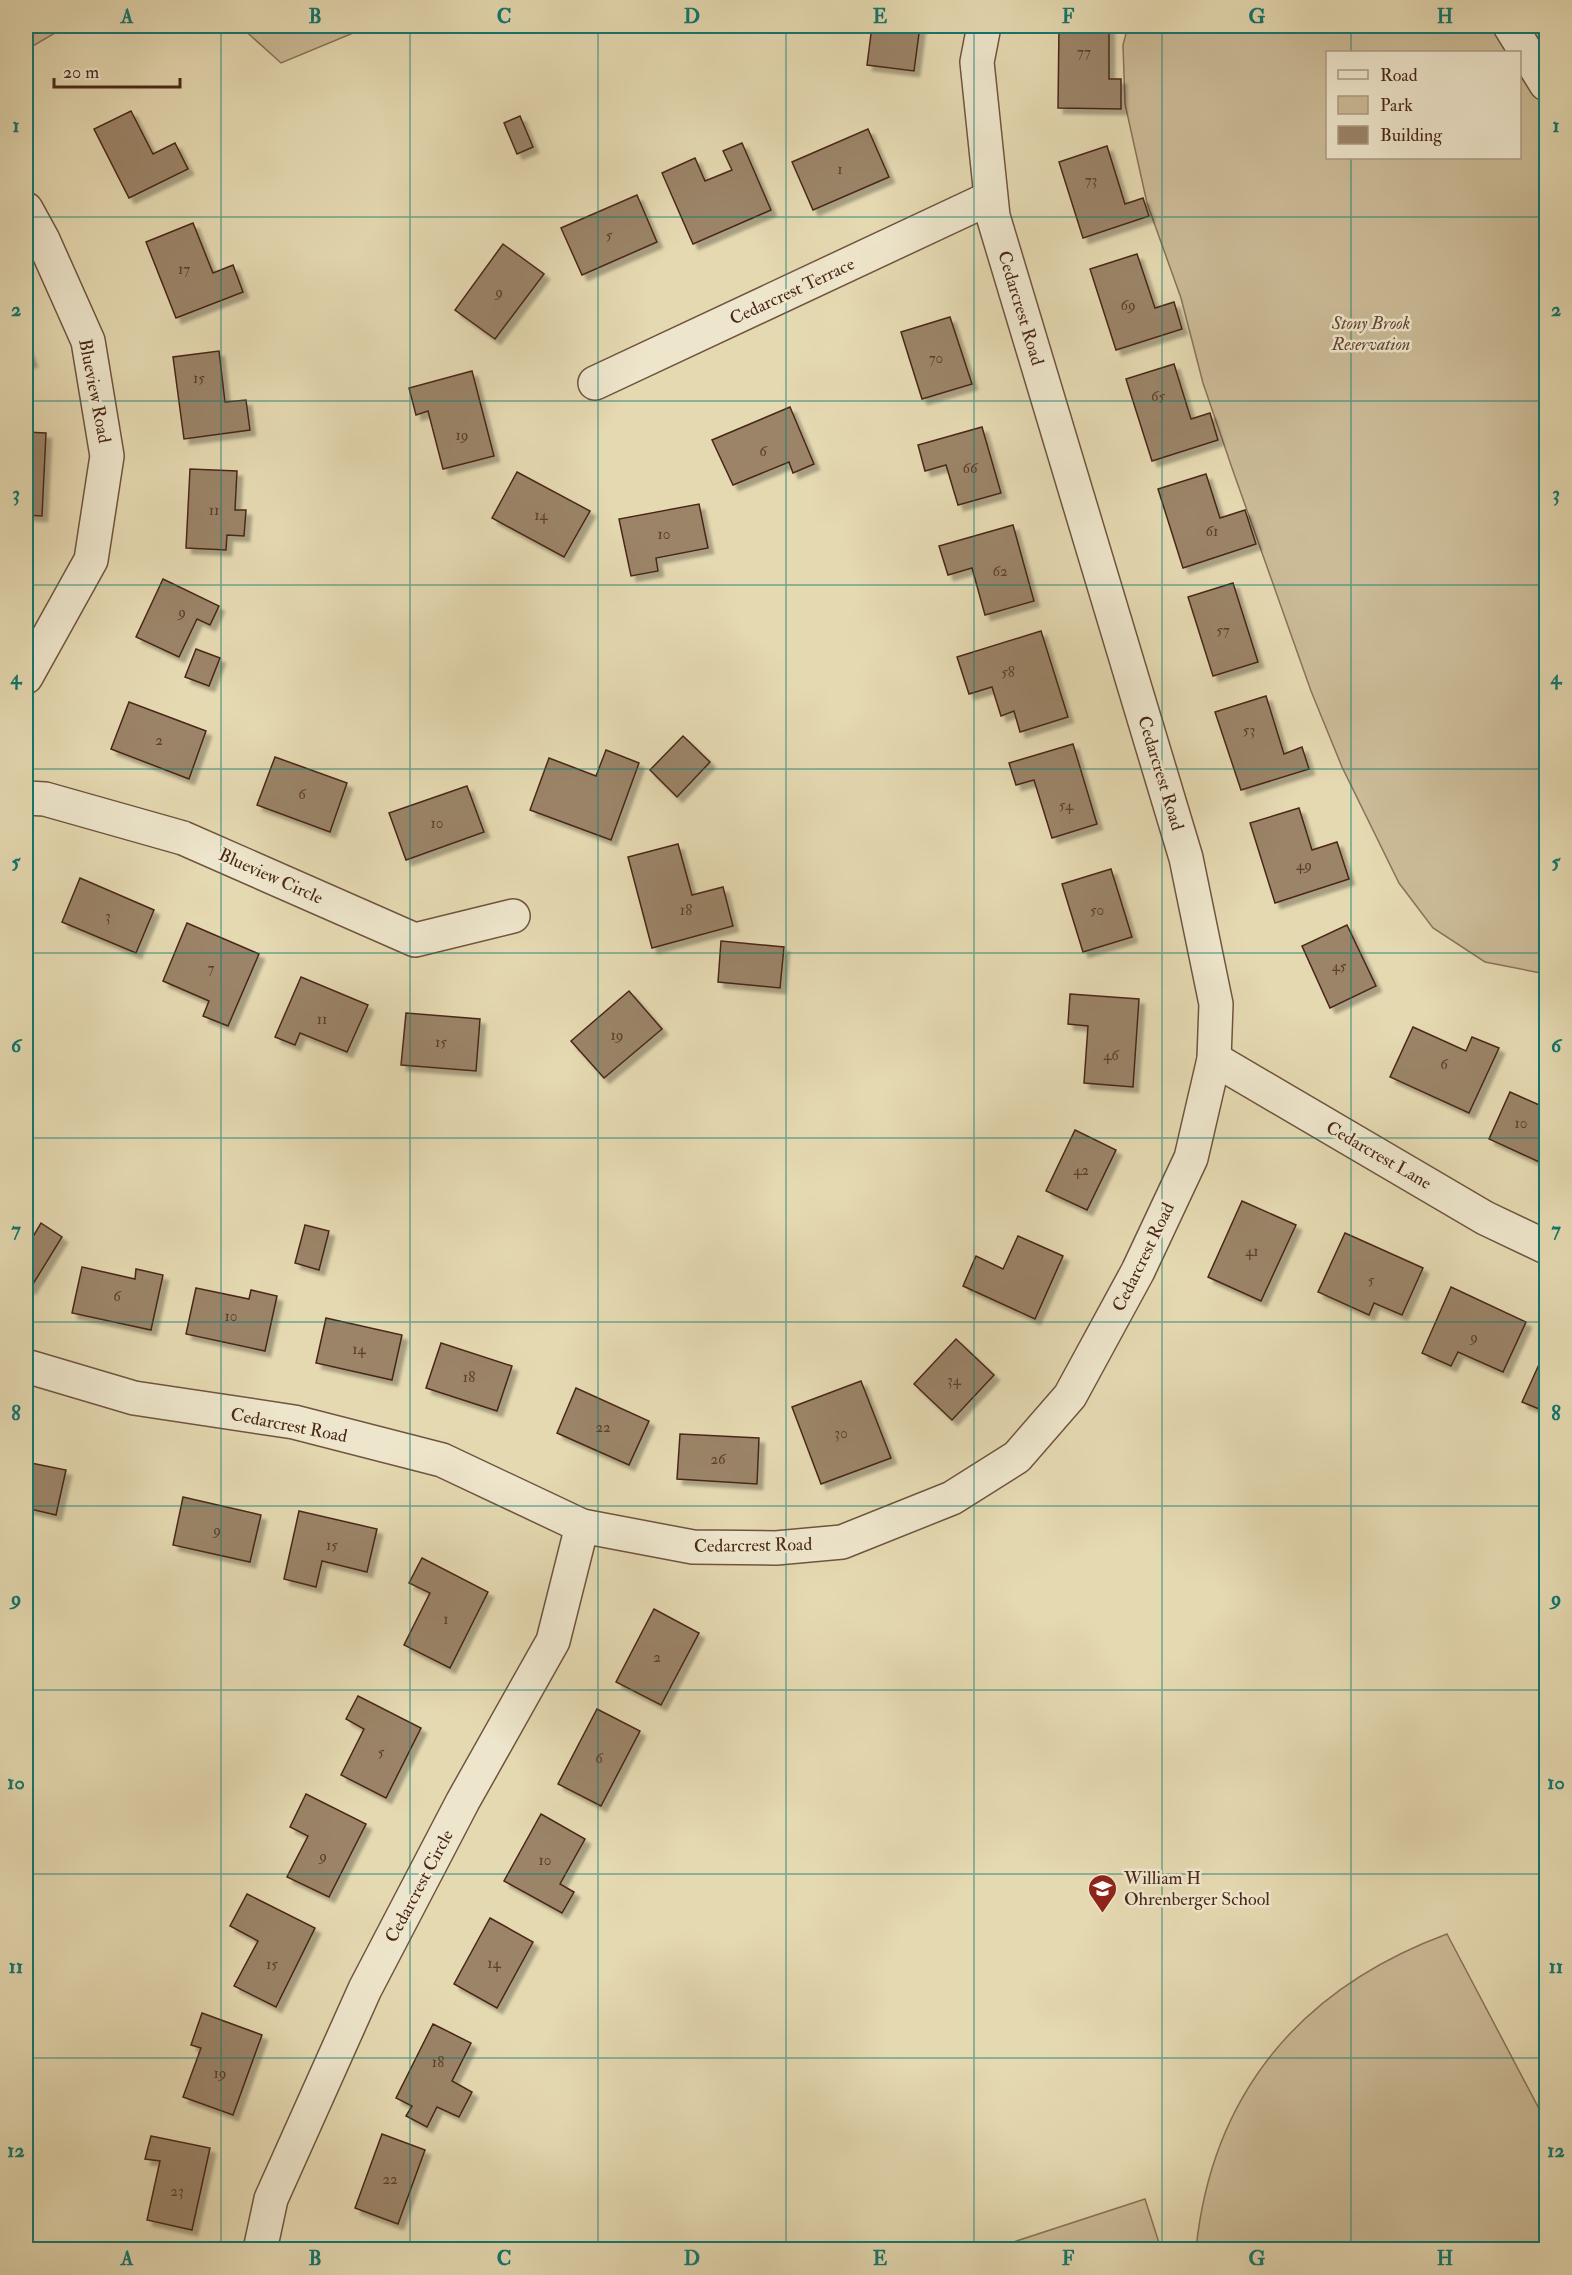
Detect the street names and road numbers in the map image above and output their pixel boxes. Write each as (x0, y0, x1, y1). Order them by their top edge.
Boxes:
street label: Cedarcrest Road (992, 248, 1049, 368)
street label: Cedarcrest Terrace (726, 252, 859, 330)
street label: Blueview Road (73, 337, 116, 445)
street label: Cedarcrest Road (1132, 713, 1189, 833)
street label: Blueview Circle (215, 843, 327, 910)
street label: Cedarcrest Lane (1322, 1116, 1436, 1195)
street label: Cedarcrest Road (1107, 1199, 1180, 1315)
street label: Cedarcrest Road (229, 1403, 349, 1448)
street label: Cedarcrest Road (694, 1533, 813, 1558)
street label: Cedarcrest Circle (380, 1825, 459, 1947)

